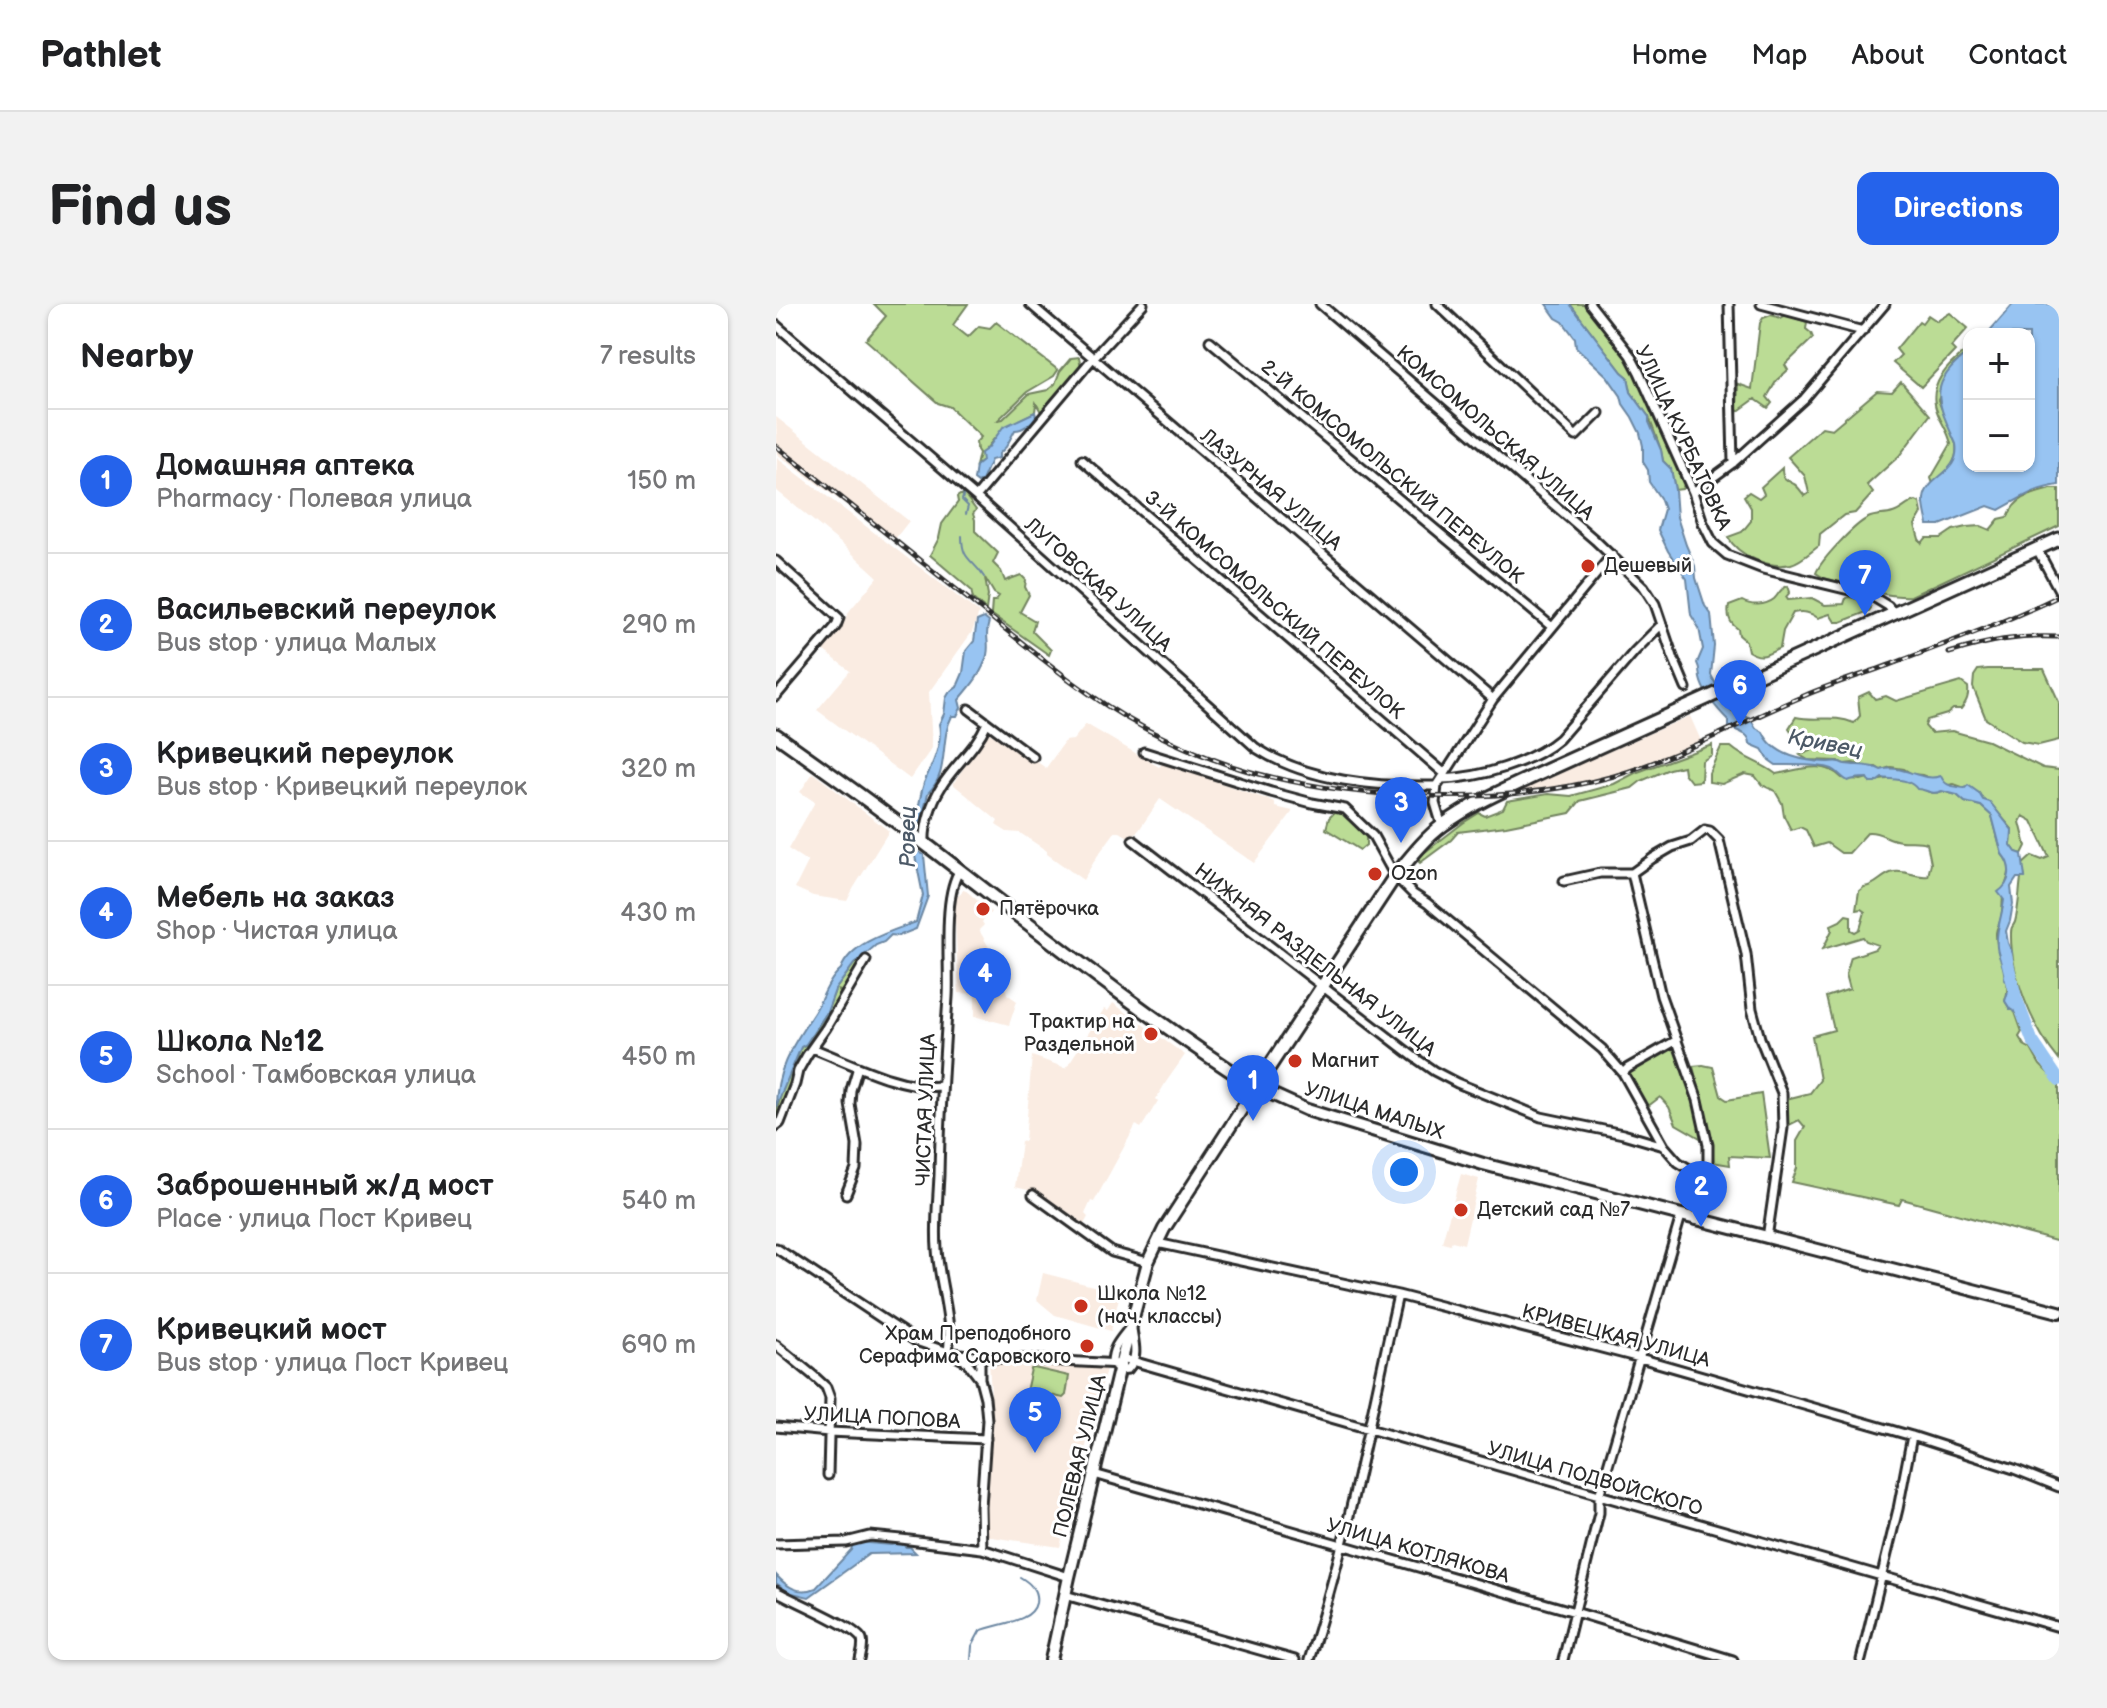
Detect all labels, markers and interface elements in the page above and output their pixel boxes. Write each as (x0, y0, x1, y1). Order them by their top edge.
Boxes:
text: Pathlet (40, 33, 161, 78)
text: Home (1631, 39, 1707, 72)
text: Map (1751, 39, 1808, 72)
text: About (1852, 39, 1924, 72)
text: Contact (1968, 39, 2067, 72)
button: Directions (1857, 172, 2059, 245)
text: Find us (48, 175, 232, 242)
map controls (1963, 328, 2035, 472)
button: + (1963, 328, 2035, 400)
text: Nearby (80, 336, 194, 377)
text: 7 results (600, 341, 696, 372)
street label: КОМСОМОЛЬСКАЯ УЛИЦА (1391, 341, 1599, 526)
street label: УЛИЦА КУРБАТОВКА (1630, 342, 1737, 535)
street label: 2-Й КОМСОМОЛЬСКИЙ ПЕРЕУЛОК (1256, 355, 1528, 589)
button: − (1963, 400, 2035, 472)
street label: ЛАЗУРНАЯ УЛИЦА (1195, 423, 1347, 557)
text: Домашняя аптека (156, 448, 414, 484)
text: 1 (101, 466, 111, 497)
text: 150 m (627, 466, 696, 497)
text: Pharmacy · Полевая улица (156, 484, 472, 515)
street label: 3-Й КОМСОМОЛЬСКИЙ ПЕРЕУЛОК (1139, 486, 1409, 724)
street label: ЛУГОВСКАЯ УЛИЦА (1019, 512, 1177, 658)
pin: 7 (1839, 550, 1891, 616)
place label: Дешевый (1604, 554, 1692, 578)
marker: Дешевый (1579, 557, 1597, 575)
text: Васильевский переулок (156, 592, 496, 628)
text: 2 (98, 610, 114, 641)
text: 290 m (622, 610, 696, 641)
text: Bus stop · улица Малых (156, 628, 436, 659)
pin: 6 (1714, 660, 1766, 726)
water label: Кривец (1785, 724, 1865, 764)
text: Кривецкий переулок (156, 736, 453, 772)
text: 3 (98, 754, 114, 785)
text: 320 m (621, 754, 696, 785)
text: Bus stop · Кривецкий переулок (156, 772, 527, 803)
pin: 3 (1375, 777, 1427, 843)
water label: Ровец (895, 806, 922, 868)
street label: НИЖНЯЯ РАЗДЕЛЬНАЯ УЛИЦА (1190, 858, 1441, 1062)
place label: Ozon (1391, 862, 1438, 886)
marker: Ozon (1366, 865, 1384, 883)
text: Мебель на заказ (156, 880, 394, 916)
place label: Пятёрочка (999, 897, 1099, 921)
text: 4 (98, 898, 114, 929)
text: 430 m (620, 898, 696, 929)
marker: Пятёрочка (974, 900, 992, 918)
text: Shop · Чистая улица (156, 916, 398, 947)
pin: 4 (959, 948, 1011, 1014)
place label: Трактир на Раздельной (1023, 1010, 1135, 1057)
text: Школа №12 (156, 1024, 324, 1060)
marker: Трактир на Раздельной (1142, 1025, 1160, 1043)
street label: ЧИСТАЯ УЛИЦА (911, 1032, 941, 1187)
text: 5 (98, 1042, 114, 1073)
text: 450 m (621, 1042, 696, 1073)
place label: Магнит (1311, 1049, 1380, 1073)
marker: Магнит (1286, 1052, 1304, 1070)
pin: 1 (1227, 1055, 1279, 1121)
text: School · Тамбовская улица (156, 1060, 476, 1091)
street label: УЛИЦА МАЛЫХ (1301, 1077, 1447, 1145)
your location (1384, 1152, 1424, 1192)
pin: 2 (1675, 1161, 1727, 1227)
text: Заброшенный ж/д мост (156, 1168, 494, 1204)
text: 6 (98, 1186, 114, 1217)
text: 540 m (621, 1186, 696, 1217)
place label: Детский сад №7 (1477, 1198, 1630, 1222)
marker: Детский сад №7 (1452, 1201, 1470, 1219)
text: Place · улица Пост Кривец (156, 1204, 472, 1235)
place label: Школа №12 (нач. классы) (1097, 1282, 1222, 1329)
marker: Школа №12 (нач. классы) (1072, 1297, 1090, 1315)
street label: КРИВЕЦКАЯ УЛИЦА (1519, 1299, 1714, 1373)
text: Кривецкий мост (156, 1312, 387, 1348)
place label: Храм Преподобного Серафима Саровского (859, 1322, 1071, 1369)
text: 7 (99, 1330, 113, 1361)
text: 690 m (621, 1330, 696, 1361)
marker: Храм Преподобного Серафима Саровского (1078, 1337, 1096, 1355)
text: Bus stop · улица Пост Кривец (156, 1348, 508, 1379)
street label: ПОЛЕВАЯ УЛИЦА (1048, 1371, 1112, 1540)
pin: 5 (1009, 1387, 1061, 1453)
street label: УЛИЦА ПОПОВА (803, 1402, 962, 1434)
street label: УЛИЦА ПОДВОЙСКОГО (1485, 1437, 1705, 1521)
street label: УЛИЦА КОТЛЯКОВА (1324, 1513, 1513, 1589)

